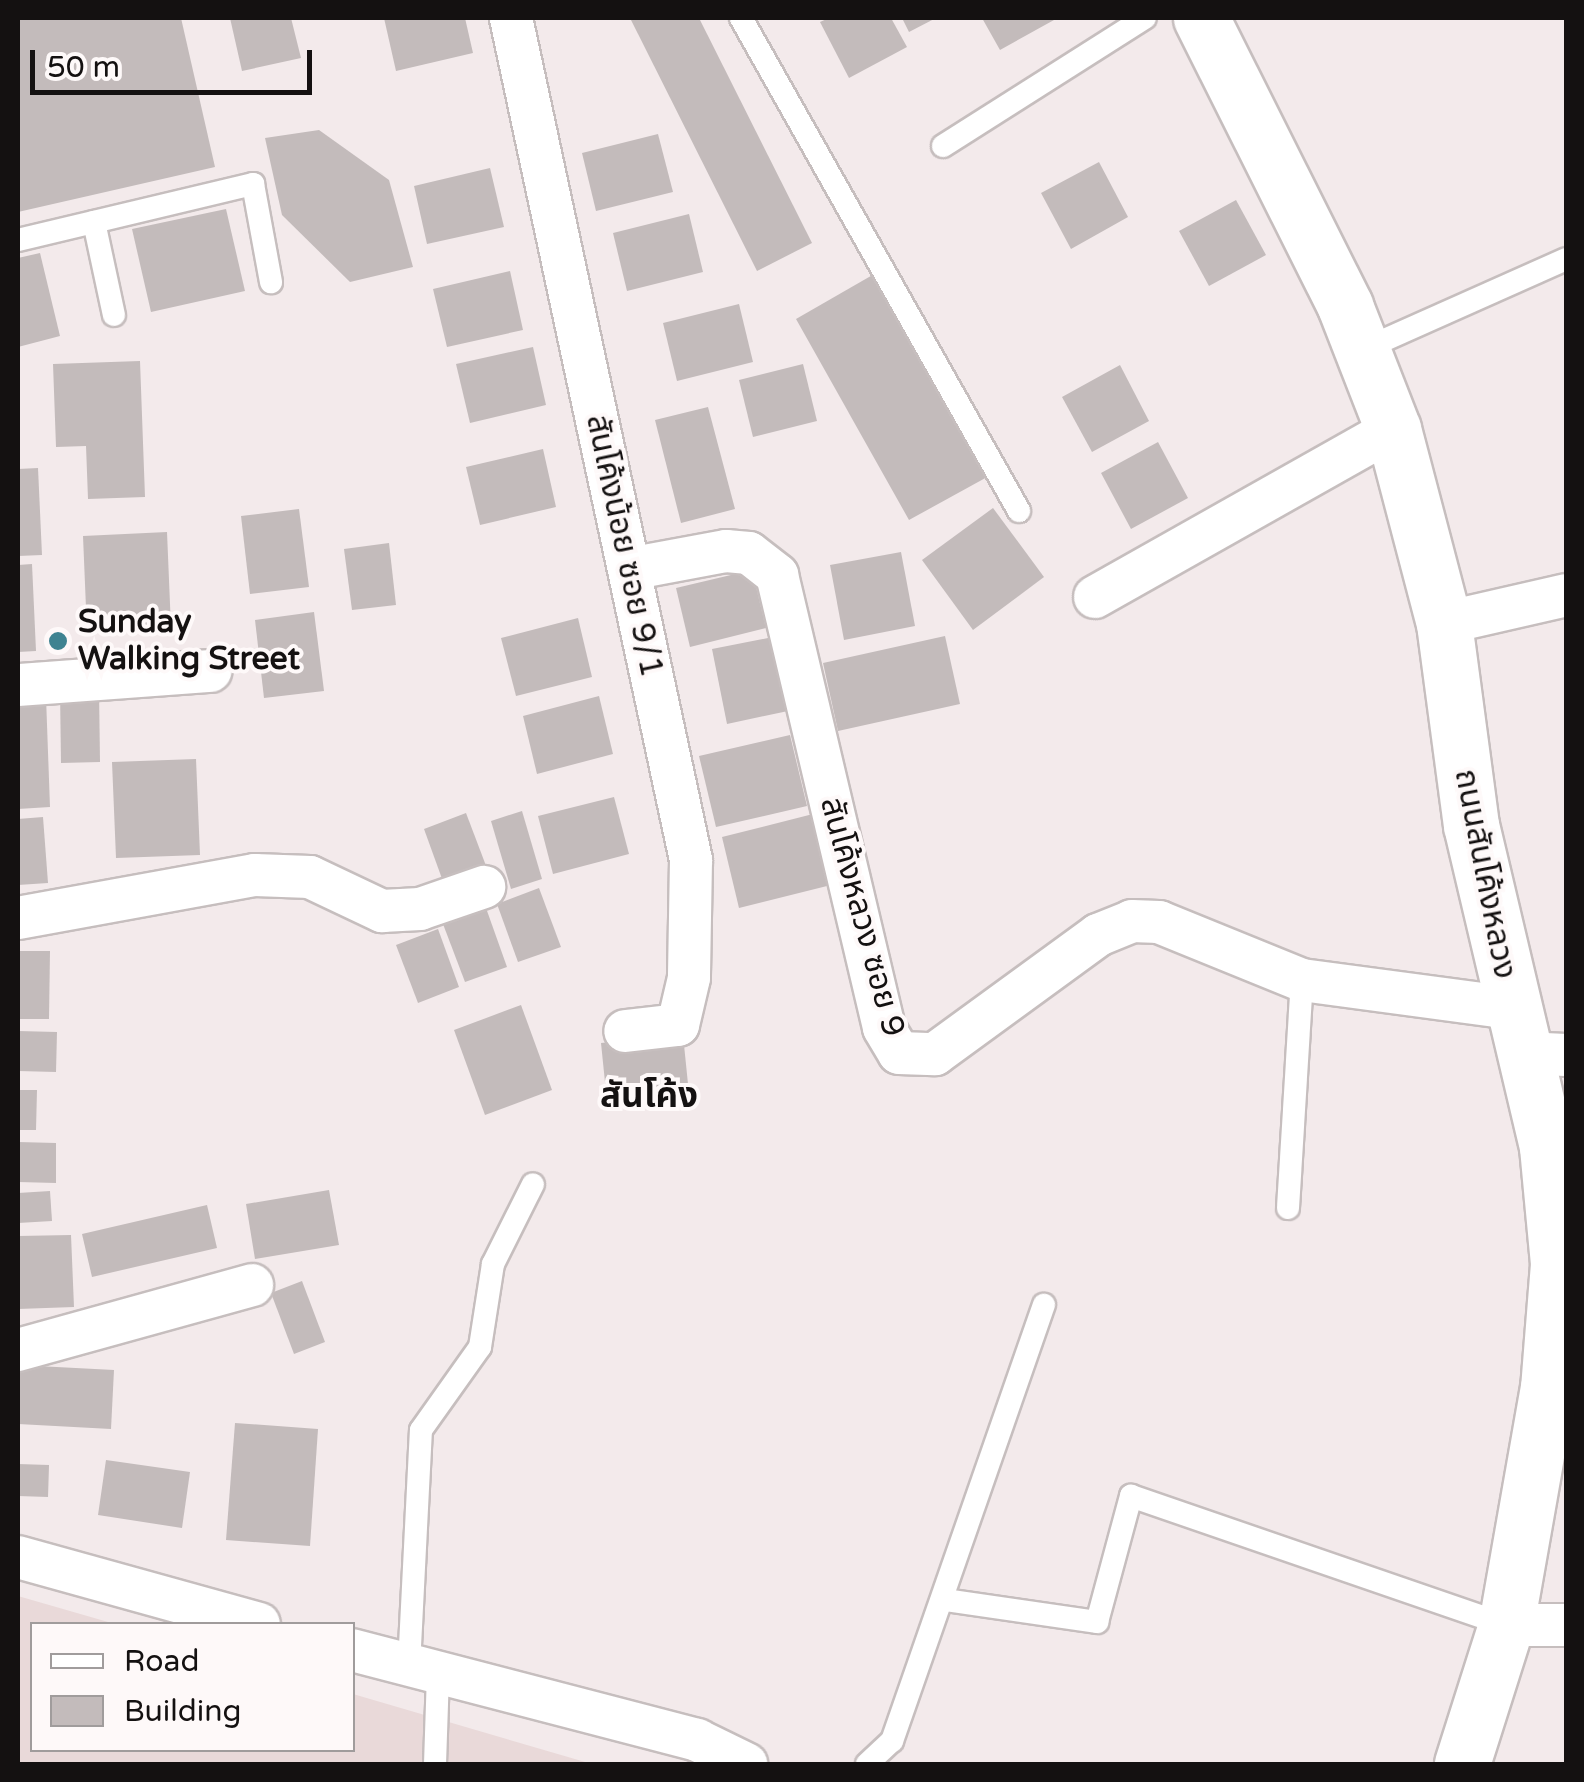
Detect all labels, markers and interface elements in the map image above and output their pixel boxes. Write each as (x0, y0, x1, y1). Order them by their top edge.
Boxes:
scale bar (35, 30, 318, 92)
text: 50 m (47, 49, 120, 86)
street label: สันโค้งน้อย ซอย 9/1 (577, 411, 671, 681)
place label: Sunday Walking Street (78, 604, 300, 679)
marker: Sunday Walking Street (47, 630, 69, 652)
street label: ถนนสันโค้งหลวง (1446, 766, 1524, 982)
street label: สันโค้งหลวง ซอย 9 (812, 793, 912, 1041)
district label: สันโค้ง (600, 1075, 698, 1117)
legend (30, 1622, 355, 1752)
text: Road (124, 1643, 199, 1680)
text: Building (124, 1693, 241, 1730)

